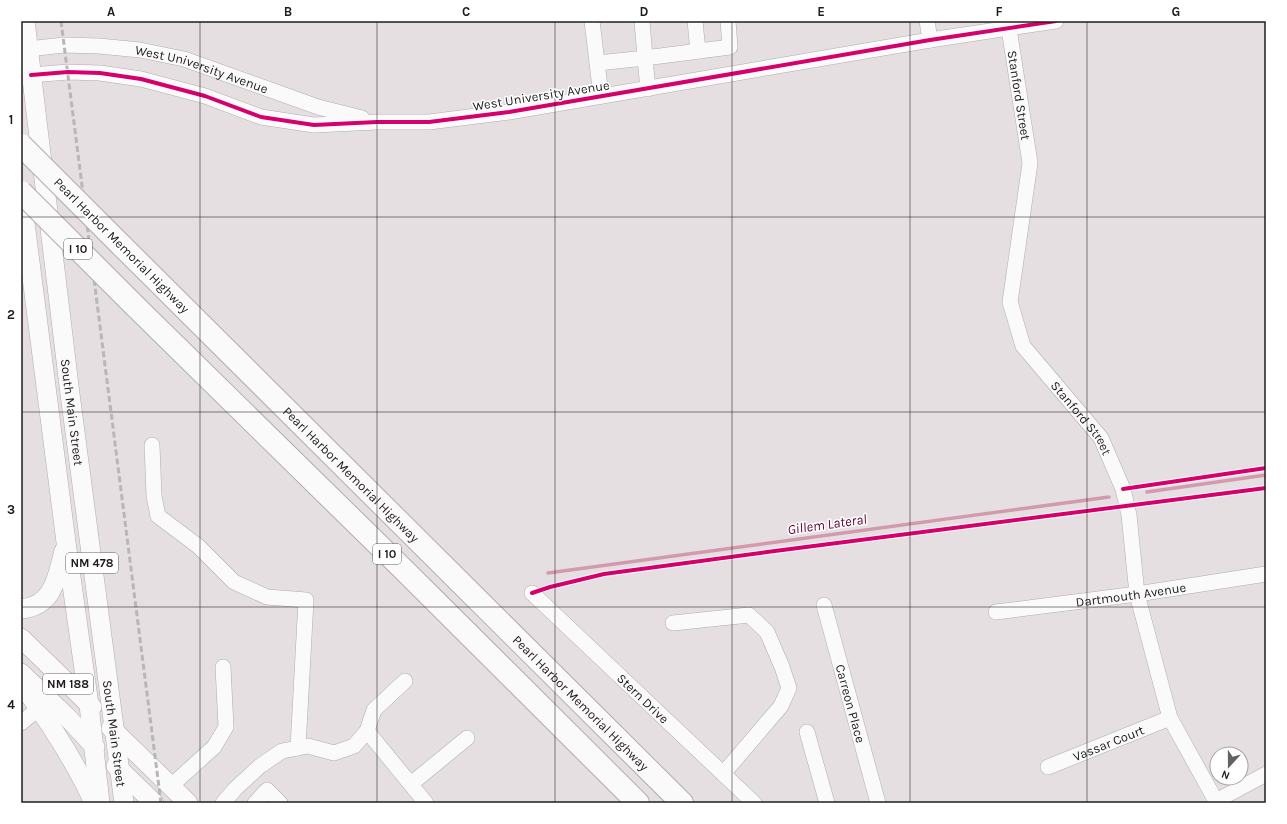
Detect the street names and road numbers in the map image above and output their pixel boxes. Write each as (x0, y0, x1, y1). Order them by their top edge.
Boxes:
street label: West University Avenue (134, 42, 270, 97)
street label: Stanford Street (1004, 49, 1033, 141)
street label: West University Avenue (472, 77, 611, 114)
street label: Pearl Harbor Memorial Highway (51, 175, 192, 316)
road number: I 10 (64, 239, 92, 259)
street label: South Main Street (58, 358, 86, 467)
street label: Stanford Street (1048, 378, 1114, 458)
street label: Pearl Harbor Memorial Highway (280, 404, 422, 545)
road number: I 10 (373, 544, 401, 564)
road number: NM 478 (66, 553, 118, 573)
street label: Dartmouth Avenue (1075, 579, 1187, 610)
street label: Pearl Harbor Memorial Highway (510, 632, 652, 774)
street label: Carreon Place (832, 663, 868, 745)
street label: Stern Drive (614, 671, 672, 727)
road number: NM 188 (43, 674, 93, 694)
street label: South Main Street (100, 679, 129, 788)
street label: Vassar Court (1071, 722, 1146, 764)

